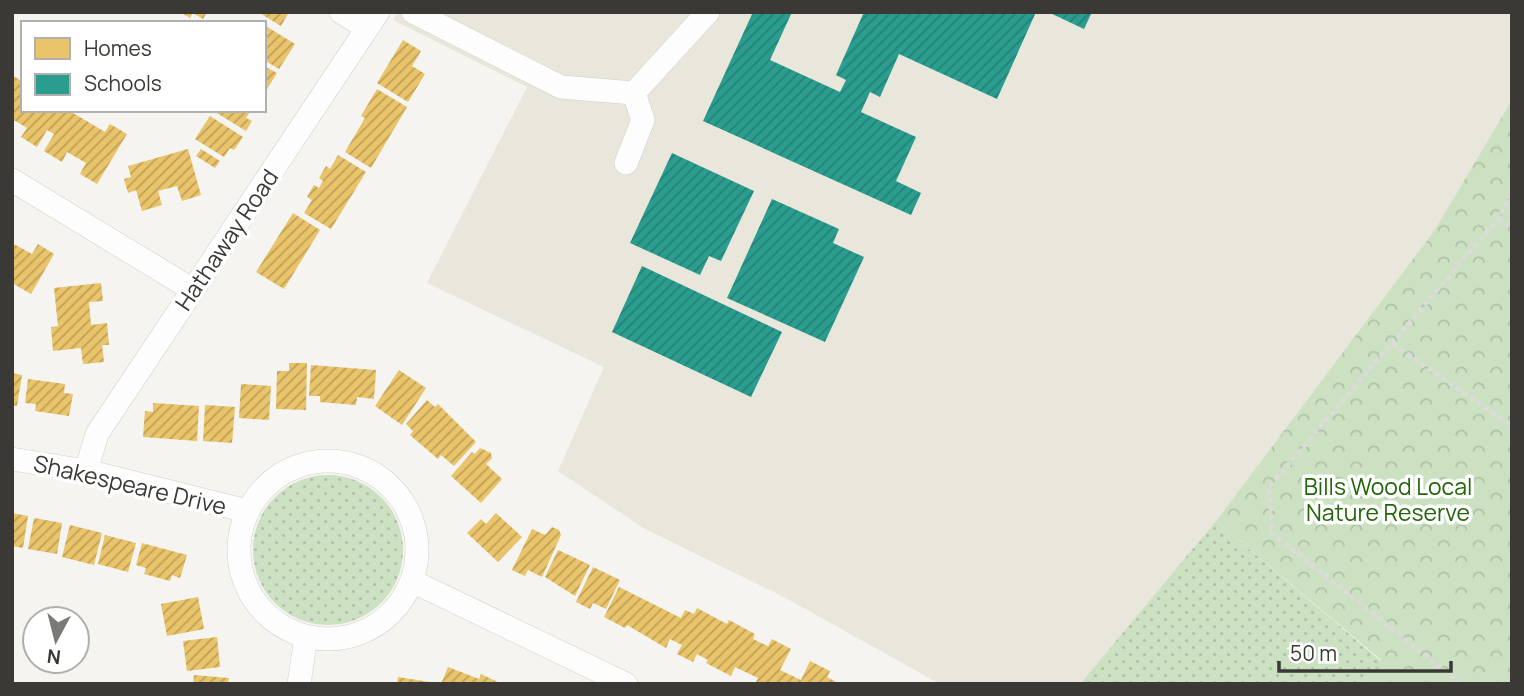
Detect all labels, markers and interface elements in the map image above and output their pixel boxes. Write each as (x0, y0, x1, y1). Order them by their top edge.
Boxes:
legend (21, 21, 266, 112)
text: Homes (84, 34, 152, 62)
text: Schools (84, 69, 162, 97)
street label: Hathaway Road (167, 163, 285, 316)
street label: Shakespeare Drive (31, 446, 230, 522)
park label: Bills Wood Local Nature Reserve (1304, 470, 1472, 528)
north arrow (21, 605, 91, 675)
scale bar (1279, 630, 1450, 674)
text: 50 m (1290, 639, 1337, 667)
text: N (46, 643, 62, 671)

